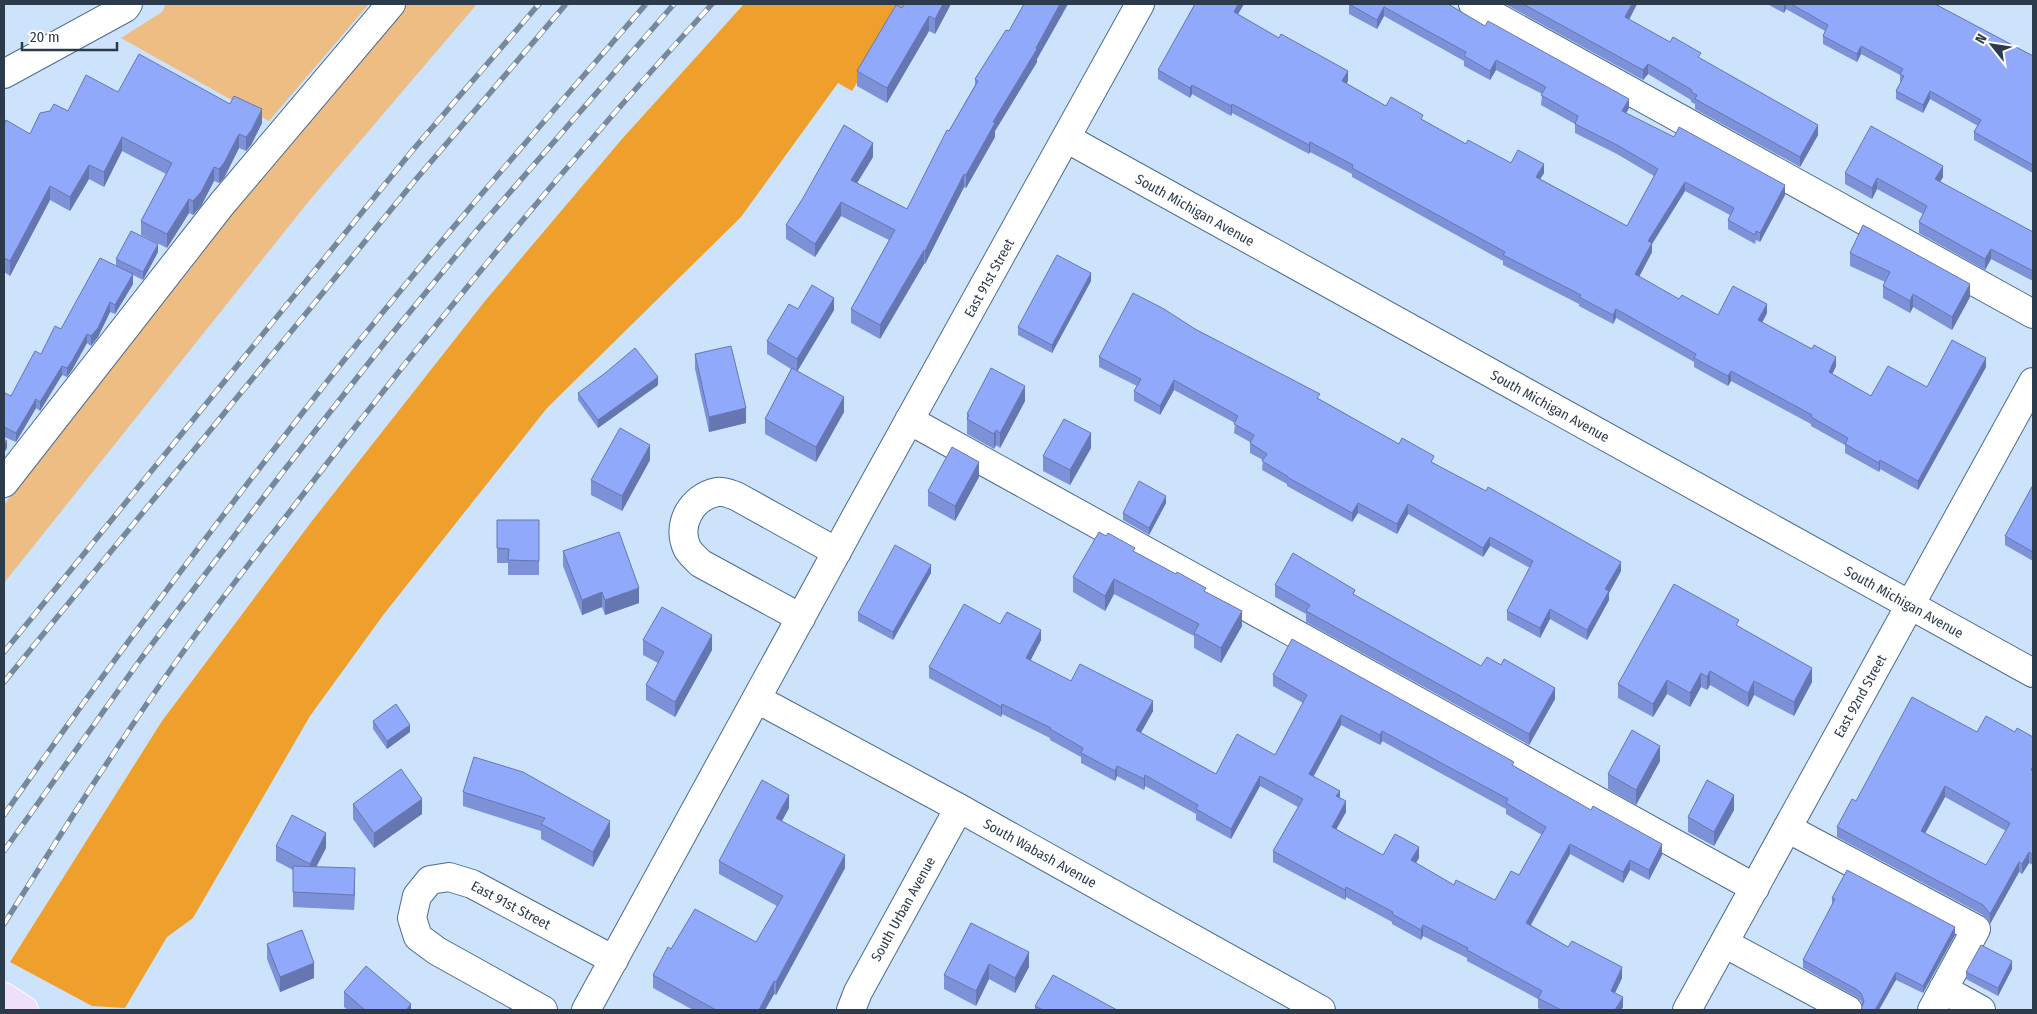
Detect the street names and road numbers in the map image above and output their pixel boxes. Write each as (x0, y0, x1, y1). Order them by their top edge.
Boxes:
street label: South Michigan Avenue (1132, 171, 1257, 250)
street label: East 91st Street (961, 236, 1018, 321)
street label: South Michigan Avenue (1487, 367, 1612, 446)
street label: South Michigan Avenue (1841, 563, 1966, 642)
street label: East 92nd Street (1831, 651, 1890, 741)
street label: South Wabash Avenue (980, 815, 1099, 892)
street label: South Urban Avenue (868, 854, 939, 964)
street label: East 91st Street (468, 877, 554, 934)

